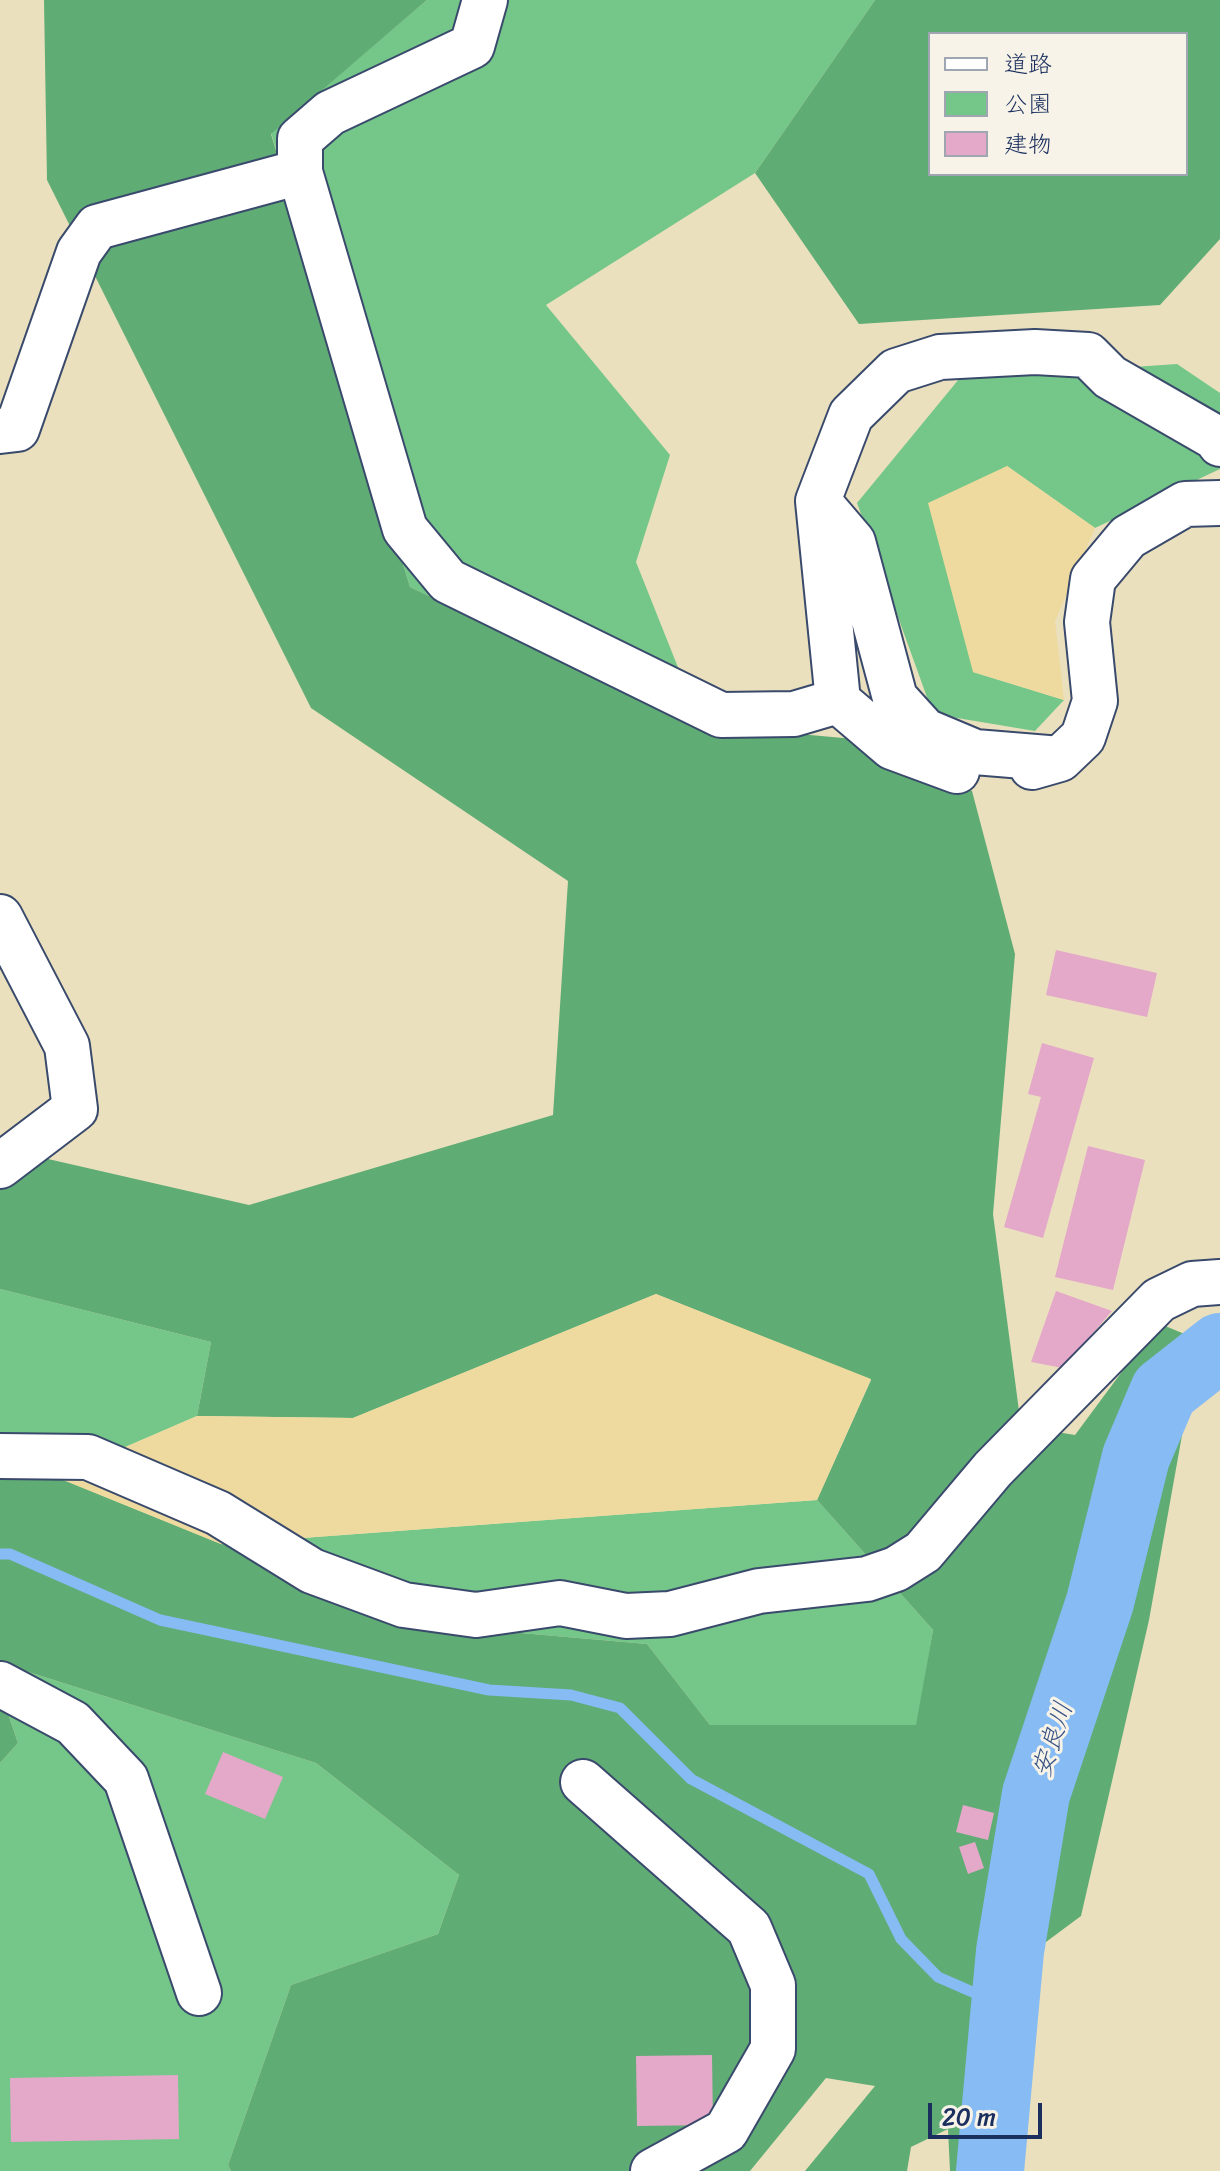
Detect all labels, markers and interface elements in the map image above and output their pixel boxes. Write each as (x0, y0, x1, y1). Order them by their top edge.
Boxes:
legend (928, 32, 1188, 176)
text: 道路 (1004, 43, 1052, 85)
text: 公園 (1004, 83, 1052, 125)
text: 建物 (1004, 123, 1052, 165)
water label: 安良川 (1027, 1698, 1081, 1782)
scale bar (932, 2087, 1046, 2137)
text: 20 m (942, 2096, 996, 2138)

